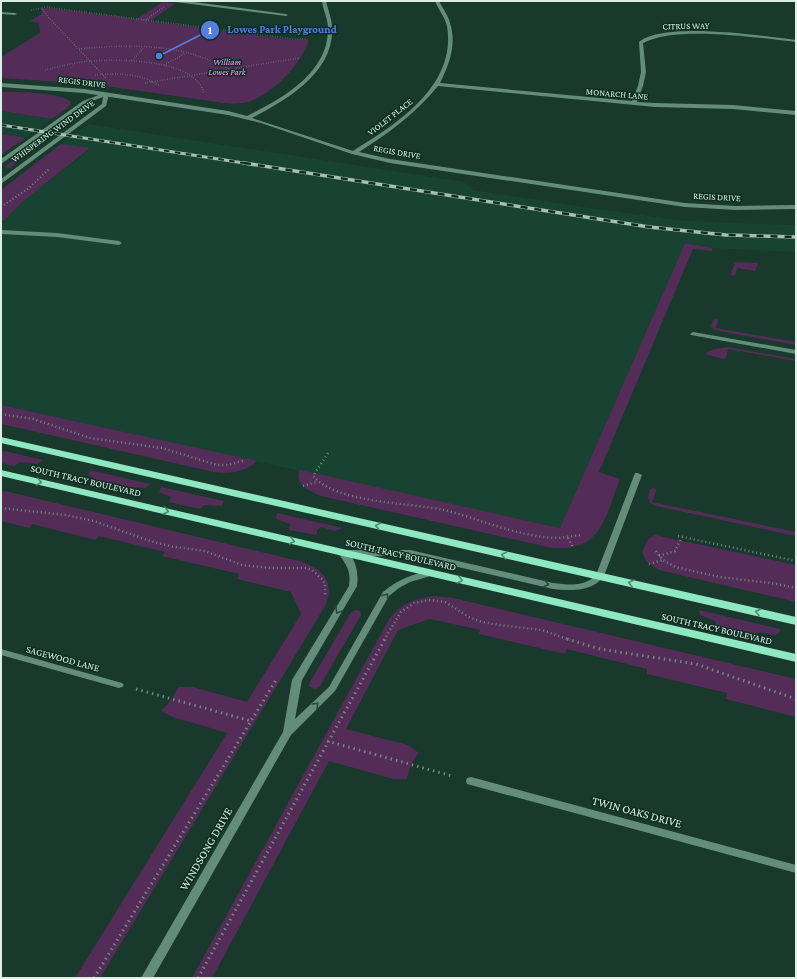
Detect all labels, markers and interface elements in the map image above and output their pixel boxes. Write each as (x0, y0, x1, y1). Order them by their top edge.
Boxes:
callout: Lowes Park Playground (200, 18, 345, 41)
street label: CITRUS WAY (662, 21, 710, 31)
text: 1 (208, 23, 213, 37)
text: Lowes Park Playground (227, 23, 337, 35)
park label: William Lowes Park (208, 57, 247, 77)
street label: REGIS DRIVE (58, 74, 106, 90)
street label: MONARCH LANE (585, 86, 649, 102)
street label: VIOLET PLACE (366, 96, 414, 138)
street label: WHISPERING WIND DRIVE (10, 98, 96, 164)
street label: REGIS DRIVE (373, 143, 422, 161)
street label: REGIS DRIVE (693, 191, 741, 203)
street label: SOUTH TRACY BOULEVARD (29, 462, 143, 499)
one-way arrow (36, 477, 42, 485)
one-way arrow (162, 507, 169, 515)
one-way arrow (375, 522, 381, 530)
one-way arrow (289, 536, 295, 544)
street label: SOUTH TRACY BOULEVARD (344, 536, 458, 573)
one-way arrow (501, 551, 508, 559)
one-way arrow (456, 575, 463, 584)
one-way arrow (542, 580, 549, 588)
one-way arrow (628, 580, 634, 588)
one-way arrow (381, 593, 389, 600)
one-way arrow (335, 607, 342, 614)
one-way arrow (755, 609, 761, 617)
street label: SOUTH TRACY BOULEVARD (660, 610, 774, 647)
street label: SAGEWOOD LANE (25, 643, 101, 674)
one-way arrow (311, 702, 319, 710)
street label: TWIN OAKS DRIVE (591, 793, 684, 831)
street label: WINDSONG DRIVE (177, 805, 236, 893)

